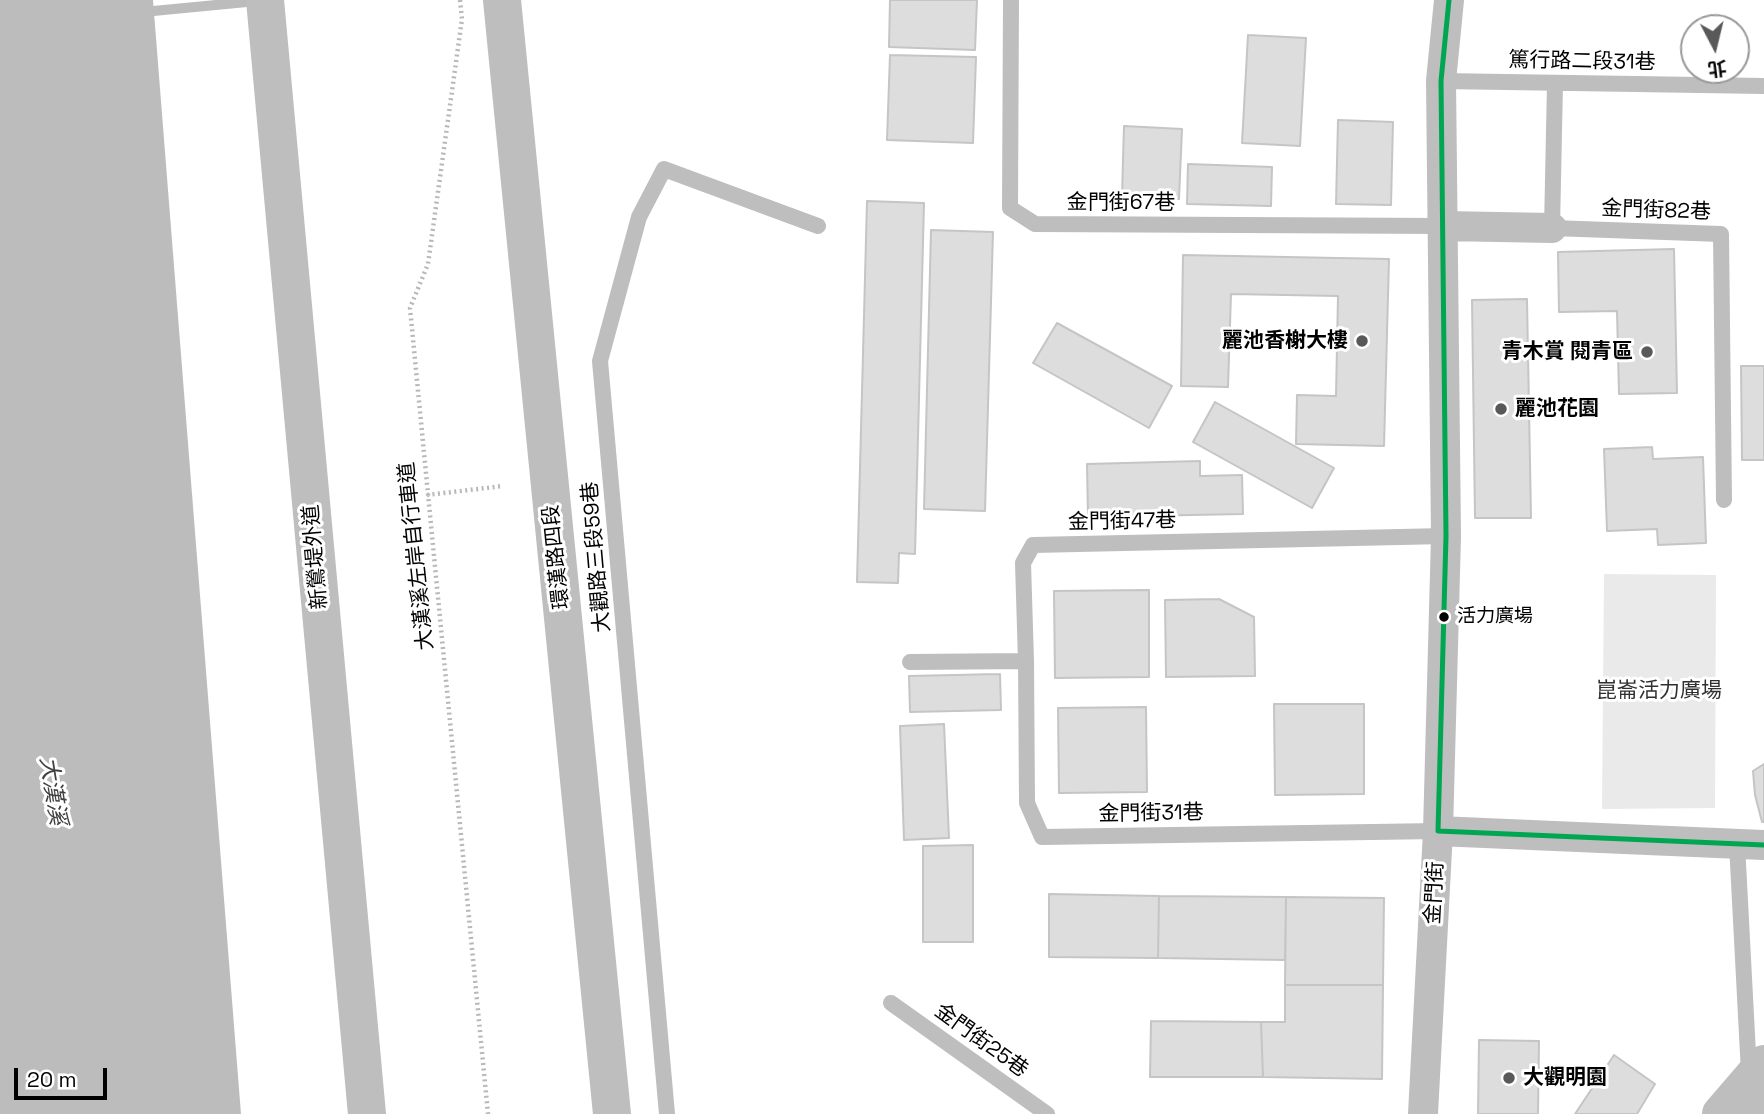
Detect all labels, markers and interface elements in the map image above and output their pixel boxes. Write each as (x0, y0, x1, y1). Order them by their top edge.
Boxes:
north arrow (1680, 14, 1750, 84)
street label: 篤行路二段31巷 (1508, 48, 1656, 76)
text: 北 (1706, 55, 1728, 82)
street label: 金門街67巷 (1067, 190, 1175, 216)
street label: 金門街82巷 (1601, 196, 1711, 226)
place label: 麗池香榭大樓 (1222, 328, 1348, 354)
marker: 麗池香榭大樓 (1354, 333, 1370, 349)
place label: 青木賞 閱青區 (1502, 339, 1633, 365)
marker: 青木賞 閱青區 (1639, 344, 1655, 360)
place label: 麗池花園 (1515, 396, 1599, 422)
marker: 麗池花園 (1493, 401, 1509, 417)
street label: 大漢溪左岸自行車道 (395, 461, 439, 651)
street label: 大觀路三段59巷 (578, 480, 616, 634)
street label: 環漢路四段 (539, 503, 575, 611)
street label: 新鶯堤外道 (299, 504, 333, 610)
street label: 金門街47巷 (1068, 508, 1176, 536)
place label: 活力廣場 (1457, 606, 1533, 628)
marker: 活力廣場 (1437, 610, 1451, 624)
park label: 崑崙活力廣場 (1596, 678, 1722, 704)
water label: 大漢溪 (33, 755, 71, 827)
street label: 金門街31巷 (1098, 800, 1204, 828)
street label: 金門街 (1421, 861, 1449, 925)
street label: 金門街25巷 (929, 999, 1033, 1083)
scale bar (18, 1054, 110, 1098)
place label: 大觀明園 (1523, 1065, 1607, 1091)
text: 20 m (27, 1066, 77, 1093)
marker: 大觀明園 (1501, 1070, 1517, 1086)

